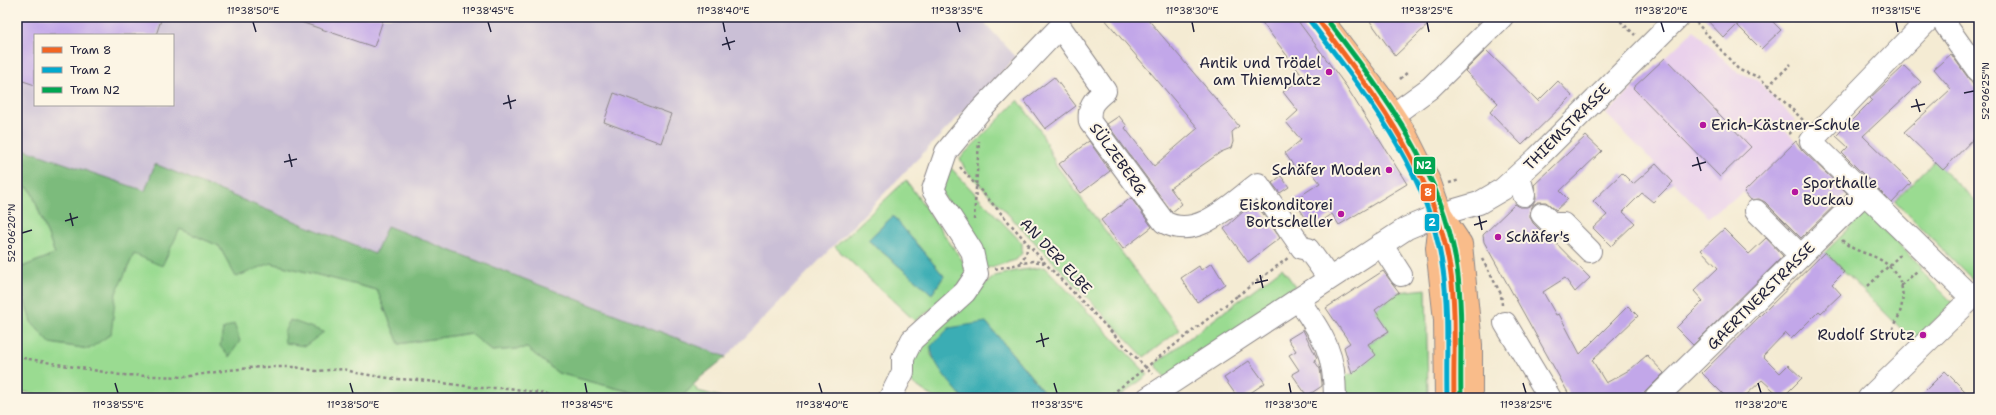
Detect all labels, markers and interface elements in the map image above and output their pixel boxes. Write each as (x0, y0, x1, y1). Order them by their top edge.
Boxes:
text: 11°38'50"E (227, 4, 279, 17)
text: 11°38'45"E (462, 4, 514, 17)
text: 11°38'40"E (696, 4, 750, 17)
text: 11°38'35"E (931, 4, 983, 17)
text: 11°38'30"E (1165, 4, 1219, 17)
text: 11°38'25"E (1401, 4, 1453, 17)
text: 11°38'20"E (1634, 4, 1688, 17)
text: 11°38'15"E (1871, 4, 1921, 17)
legend (34, 34, 174, 106)
text: Tram 8 (70, 42, 112, 58)
place label: Antik und Trödel am Thiemplatz (1199, 53, 1321, 90)
text: Tram 2 (70, 62, 112, 78)
text: 52°06'25"N (1979, 62, 1992, 120)
marker: Antik und Trödel am Thiemplatz (1324, 67, 1334, 77)
street label: THIEMSTRASSE (1519, 79, 1615, 175)
text: Tram N2 (70, 82, 120, 98)
place label: Erich-Kästner-Schule (1711, 115, 1860, 135)
street label: SÜLZEBERG (1085, 119, 1151, 199)
marker: Erich-Kästner-Schule (1698, 120, 1708, 130)
line badge: N2 (1413, 156, 1436, 175)
text: N2 (1416, 158, 1432, 173)
place label: Schäfer Moden (1272, 160, 1381, 180)
marker: Schäfer Moden (1384, 165, 1394, 175)
place label: Sporthalle Buckau (1803, 173, 1877, 210)
line badge: 8 (1420, 183, 1436, 202)
text: 8 (1424, 185, 1432, 200)
marker: Sporthalle Buckau (1790, 187, 1800, 197)
place label: Eiskonditorei Bortscheller (1239, 195, 1333, 232)
text: 52°06'20"N (5, 204, 18, 262)
marker: Eiskonditorei Bortscheller (1336, 209, 1346, 219)
line badge: 2 (1424, 213, 1440, 232)
street label: AN DER ELBE (1016, 214, 1096, 298)
text: 2 (1428, 215, 1436, 230)
place label: Schäfer's (1506, 227, 1570, 247)
marker: Schäfer's (1493, 232, 1503, 242)
street label: GAERTNERSTRASSE (1703, 238, 1819, 354)
place label: Rudolf Strutz (1818, 325, 1915, 345)
marker: Rudolf Strutz (1918, 330, 1928, 340)
text: 11°38'55"E (92, 398, 144, 411)
text: 11°38'50"E (327, 398, 379, 411)
text: 11°38'45"E (561, 398, 613, 411)
text: 11°38'40"E (795, 398, 849, 411)
text: 11°38'35"E (1031, 398, 1083, 411)
text: 11°38'30"E (1264, 398, 1318, 411)
text: 11°38'25"E (1500, 398, 1552, 411)
text: 11°38'20"E (1734, 398, 1788, 411)

